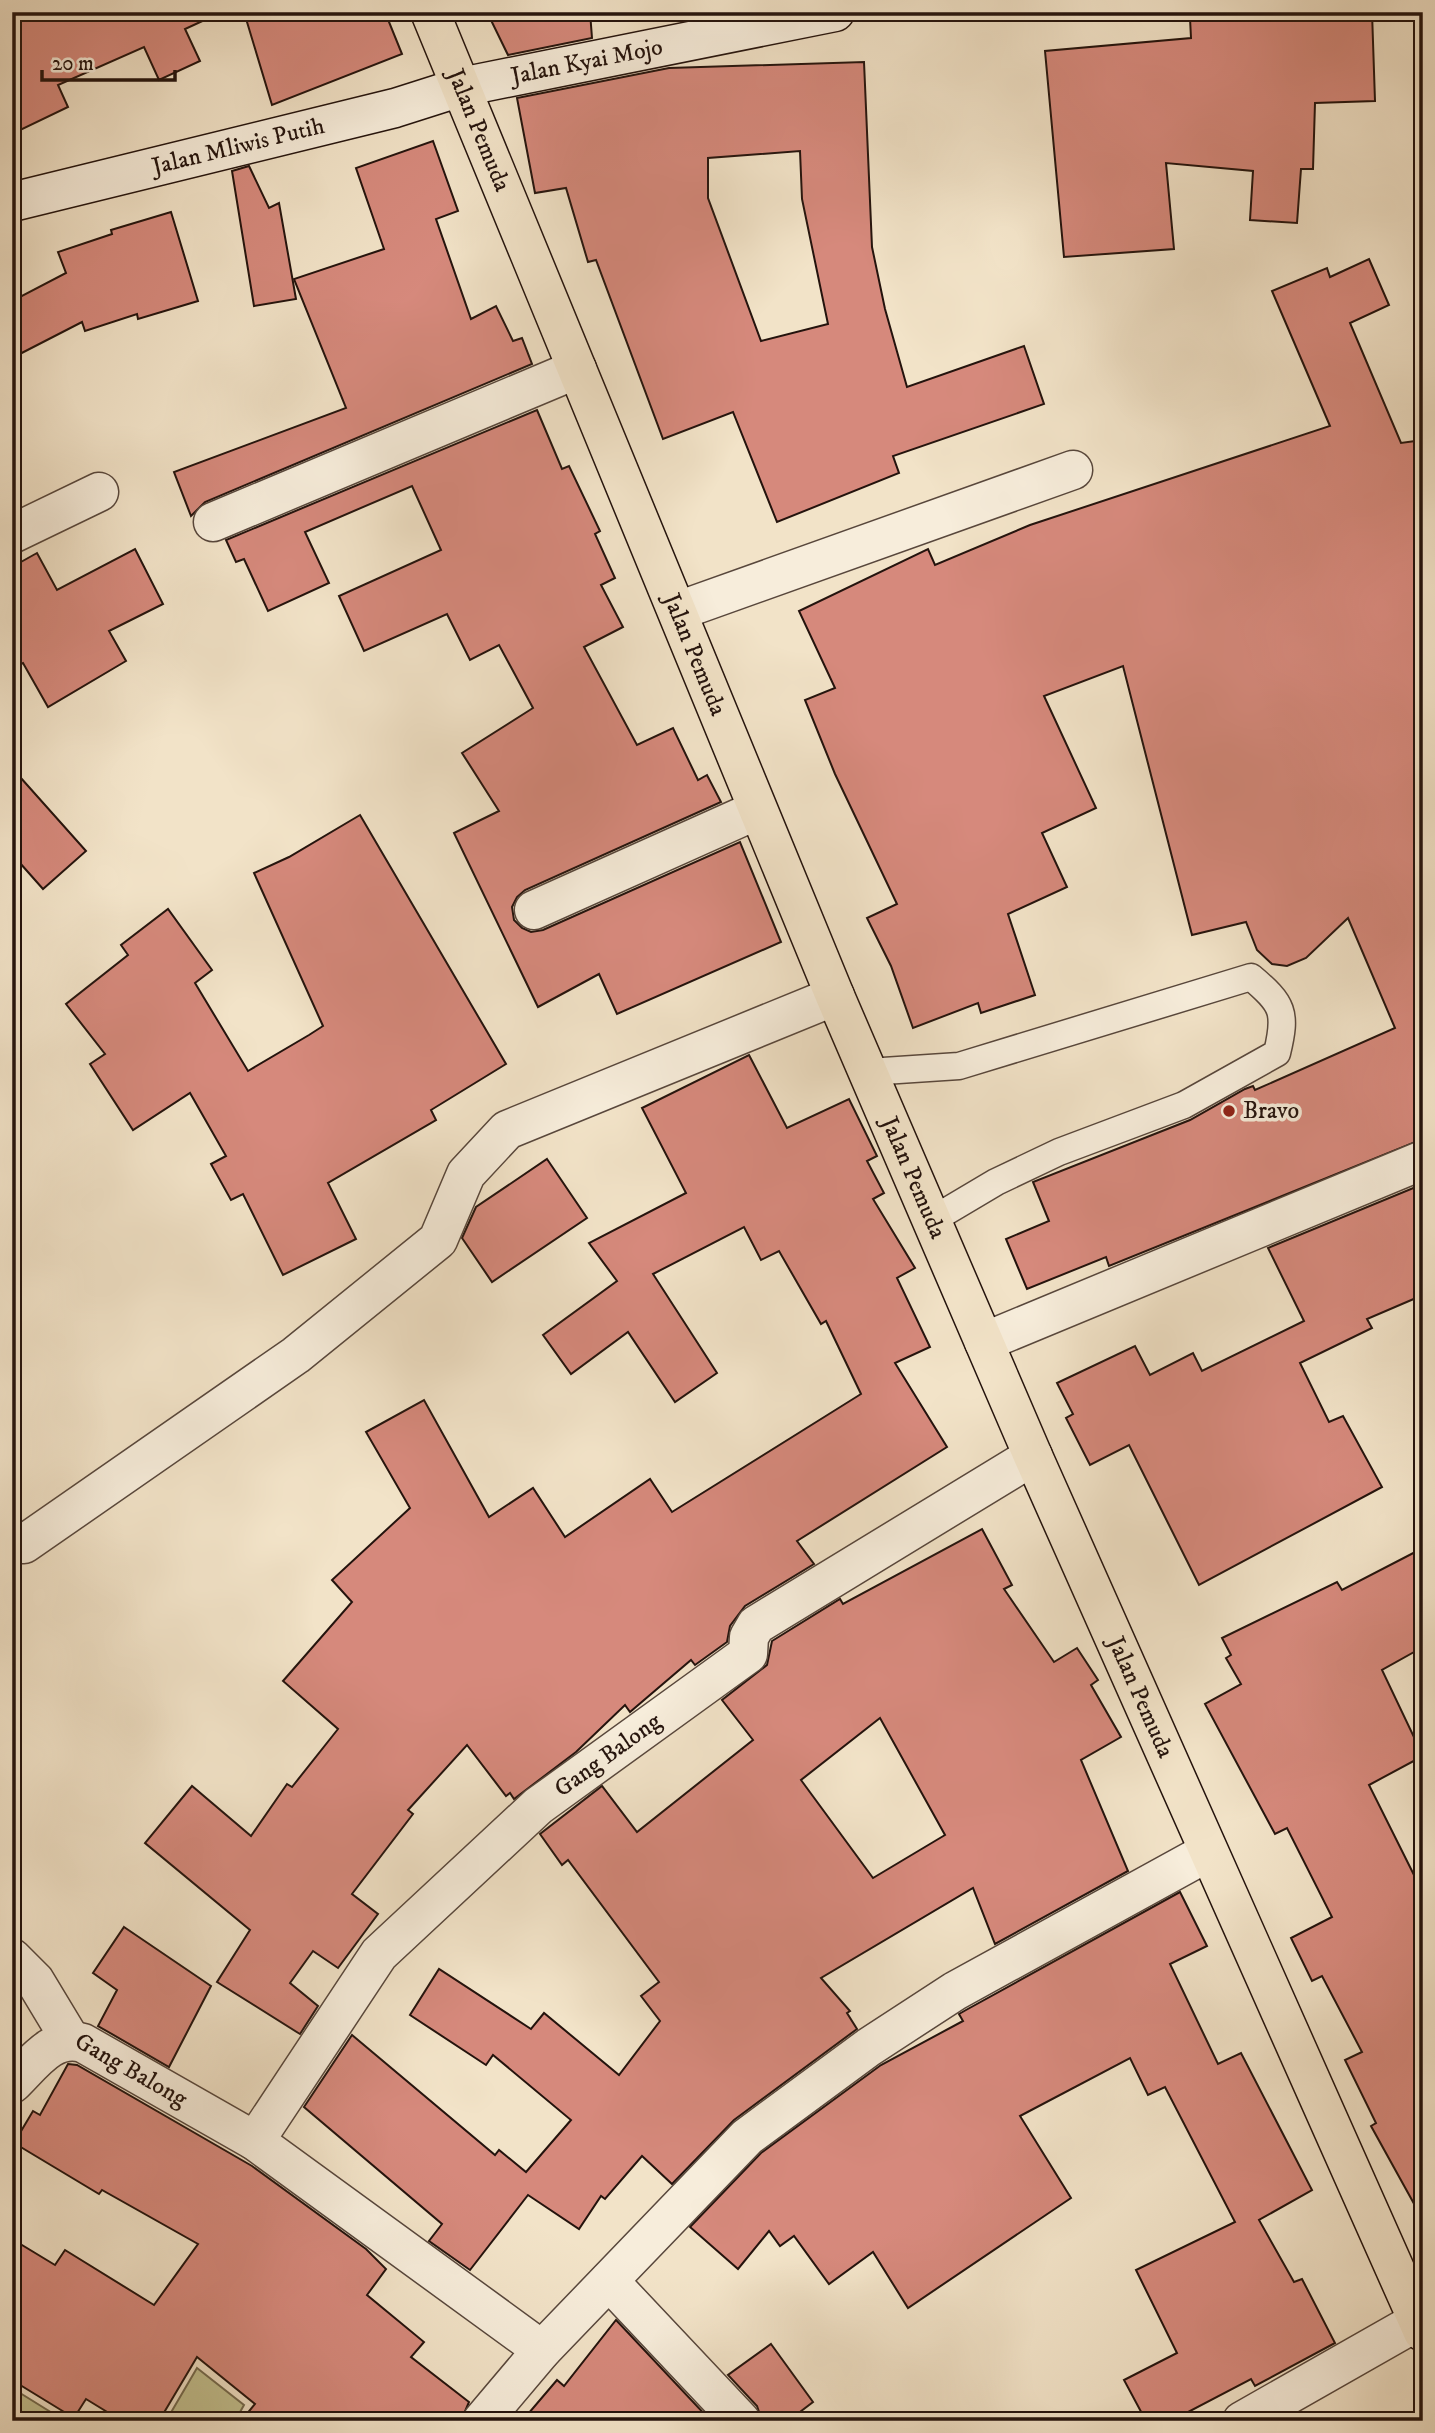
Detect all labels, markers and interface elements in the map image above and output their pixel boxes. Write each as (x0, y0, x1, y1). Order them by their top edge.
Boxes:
street label: Jalan Kyai Mojo (506, 32, 665, 92)
scale bar (42, 38, 175, 82)
text: 20 m (52, 51, 94, 77)
street label: Jalan Pemuda (439, 63, 518, 197)
street label: Jalan Mliwis Putih (147, 111, 328, 183)
street label: Jalan Pemuda (655, 587, 733, 721)
place label: Bravo (1243, 1096, 1299, 1126)
marker: Bravo (1221, 1103, 1237, 1119)
street label: Jalan Pemuda (873, 1110, 953, 1244)
street label: Jalan Pemuda (1100, 1630, 1181, 1763)
street label: Gang Balong (549, 1706, 668, 1804)
street label: Gang Balong (69, 2026, 193, 2114)

